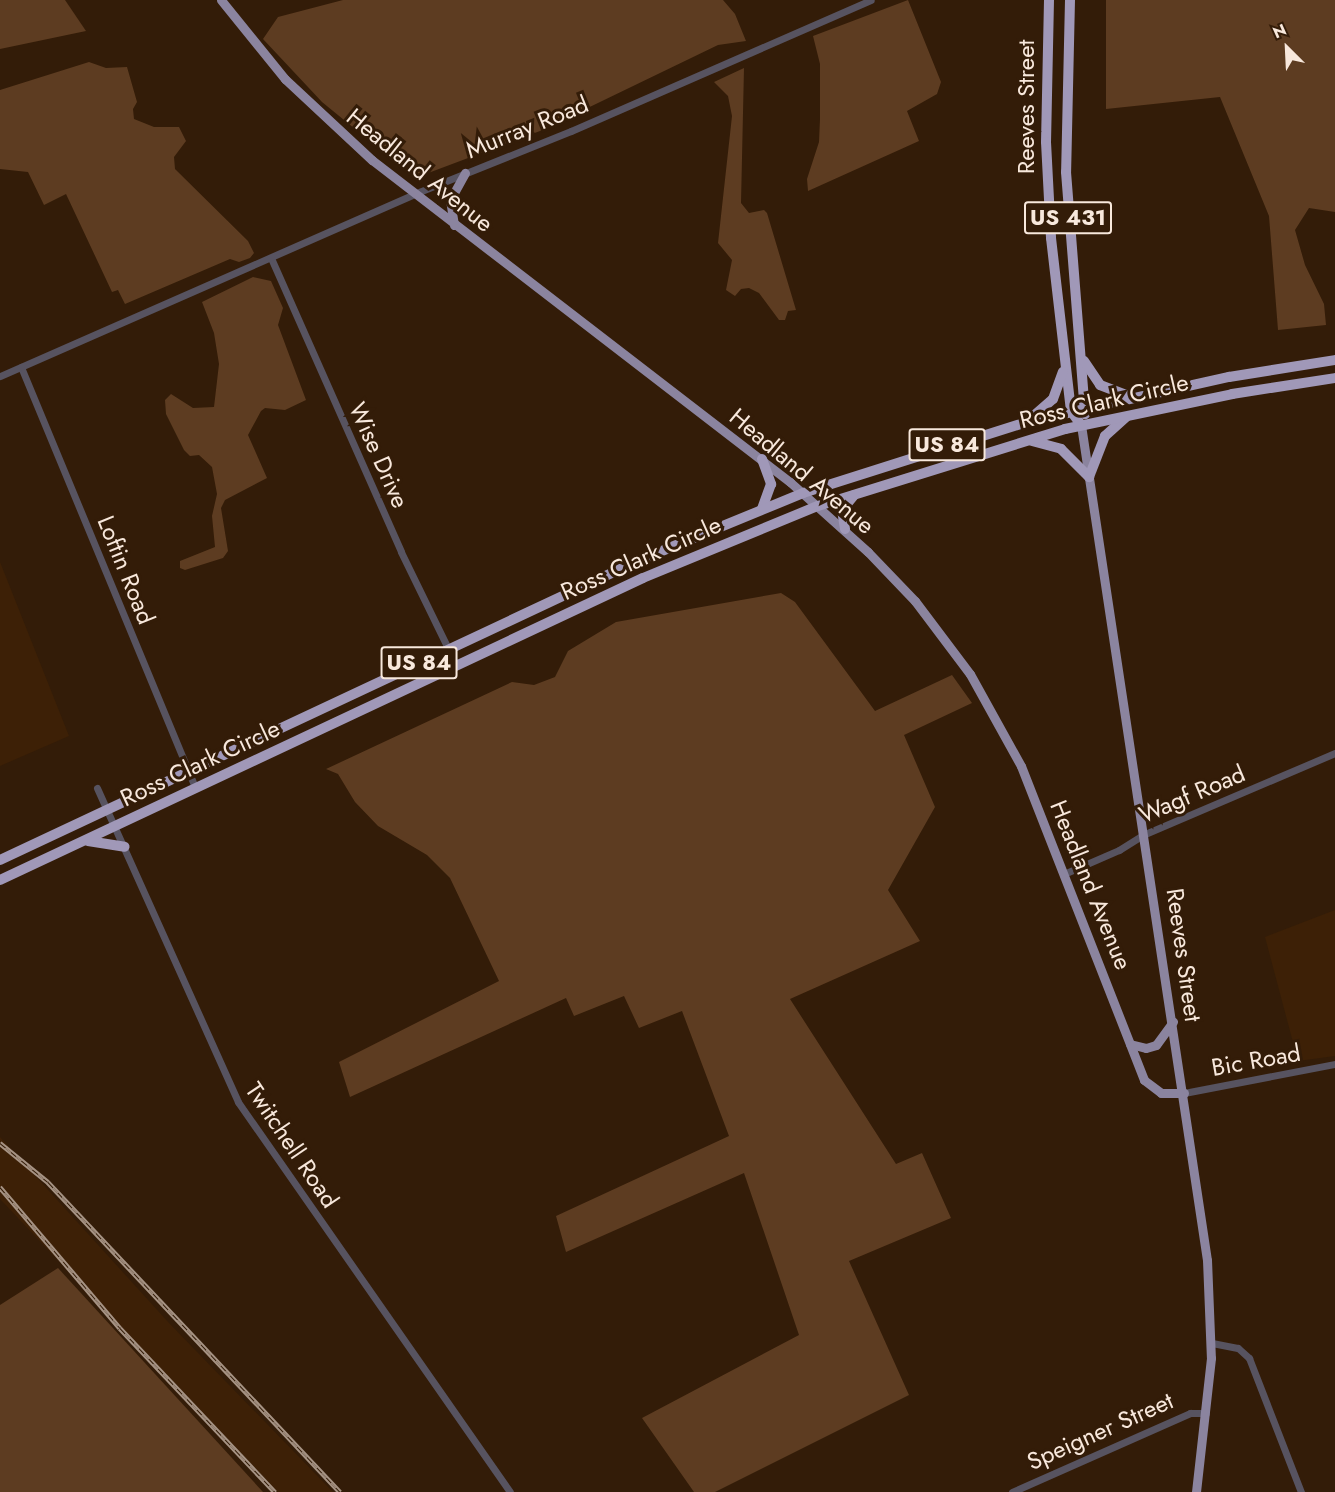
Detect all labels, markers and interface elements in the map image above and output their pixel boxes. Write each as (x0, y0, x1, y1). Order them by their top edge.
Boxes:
north arrow (1257, 18, 1317, 78)
text: N (1269, 18, 1290, 44)
street label: Reeves Street (1012, 40, 1040, 174)
street label: Murray Road (462, 89, 592, 165)
street label: Headland Avenue (341, 102, 499, 238)
road number: US 431 (1023, 199, 1113, 237)
street label: Ross Clark Circle (1017, 368, 1191, 434)
street label: Wise Drive (343, 398, 415, 512)
street label: Headland Avenue (724, 402, 880, 540)
road number: US 84 (908, 426, 986, 464)
street label: Ross Clark Circle (556, 510, 726, 606)
street label: Loftin Road (91, 512, 161, 628)
road number: US 84 (380, 644, 458, 682)
street label: Ross Clark Circle (116, 714, 284, 812)
street label: Wagf Road (1135, 759, 1249, 829)
street label: Headland Avenue (1044, 796, 1138, 974)
street label: Reeves Street (1160, 886, 1208, 1024)
street label: Bic Road (1209, 1038, 1303, 1082)
street label: Twitchell Road (239, 1077, 345, 1213)
street label: Speigner Street (1023, 1386, 1177, 1476)

